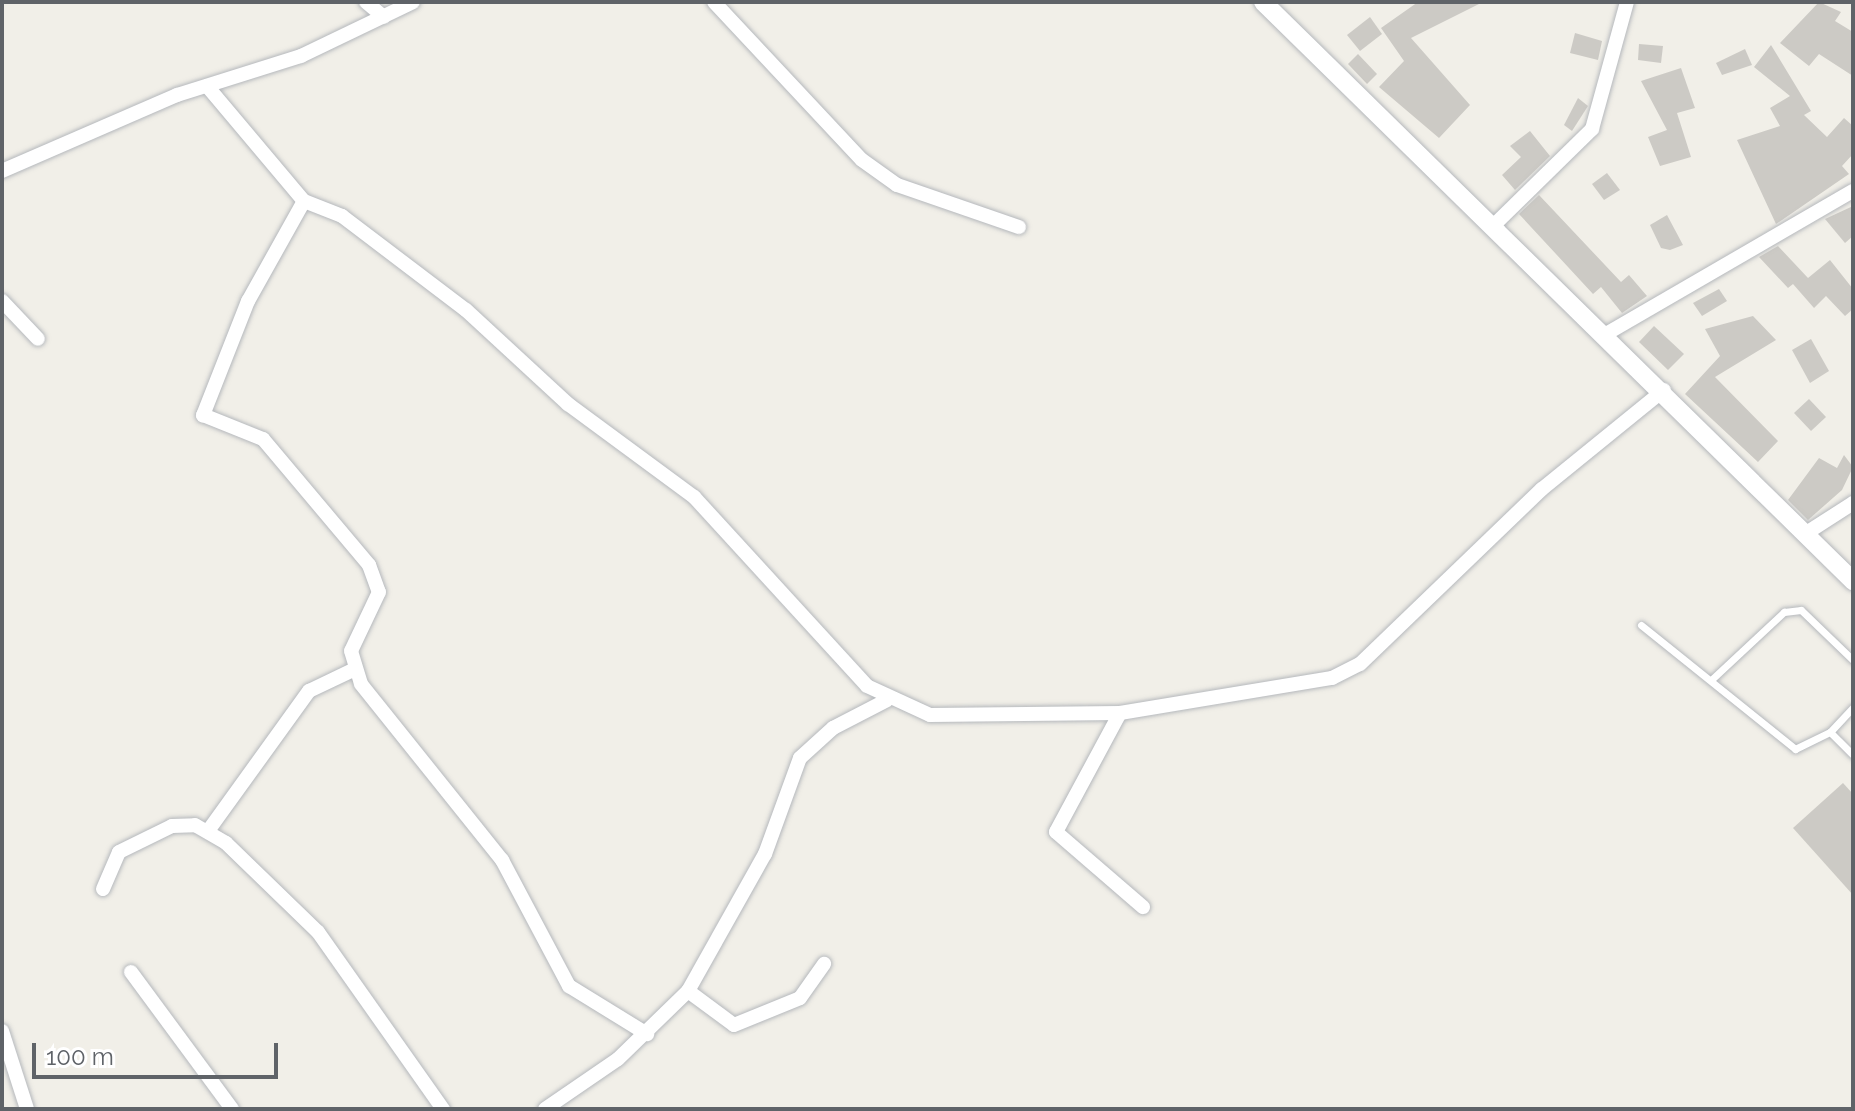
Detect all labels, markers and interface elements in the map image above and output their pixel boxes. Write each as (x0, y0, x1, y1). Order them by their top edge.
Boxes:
scale bar (36, 1027, 282, 1077)
text: 100 m (46, 1042, 114, 1071)

